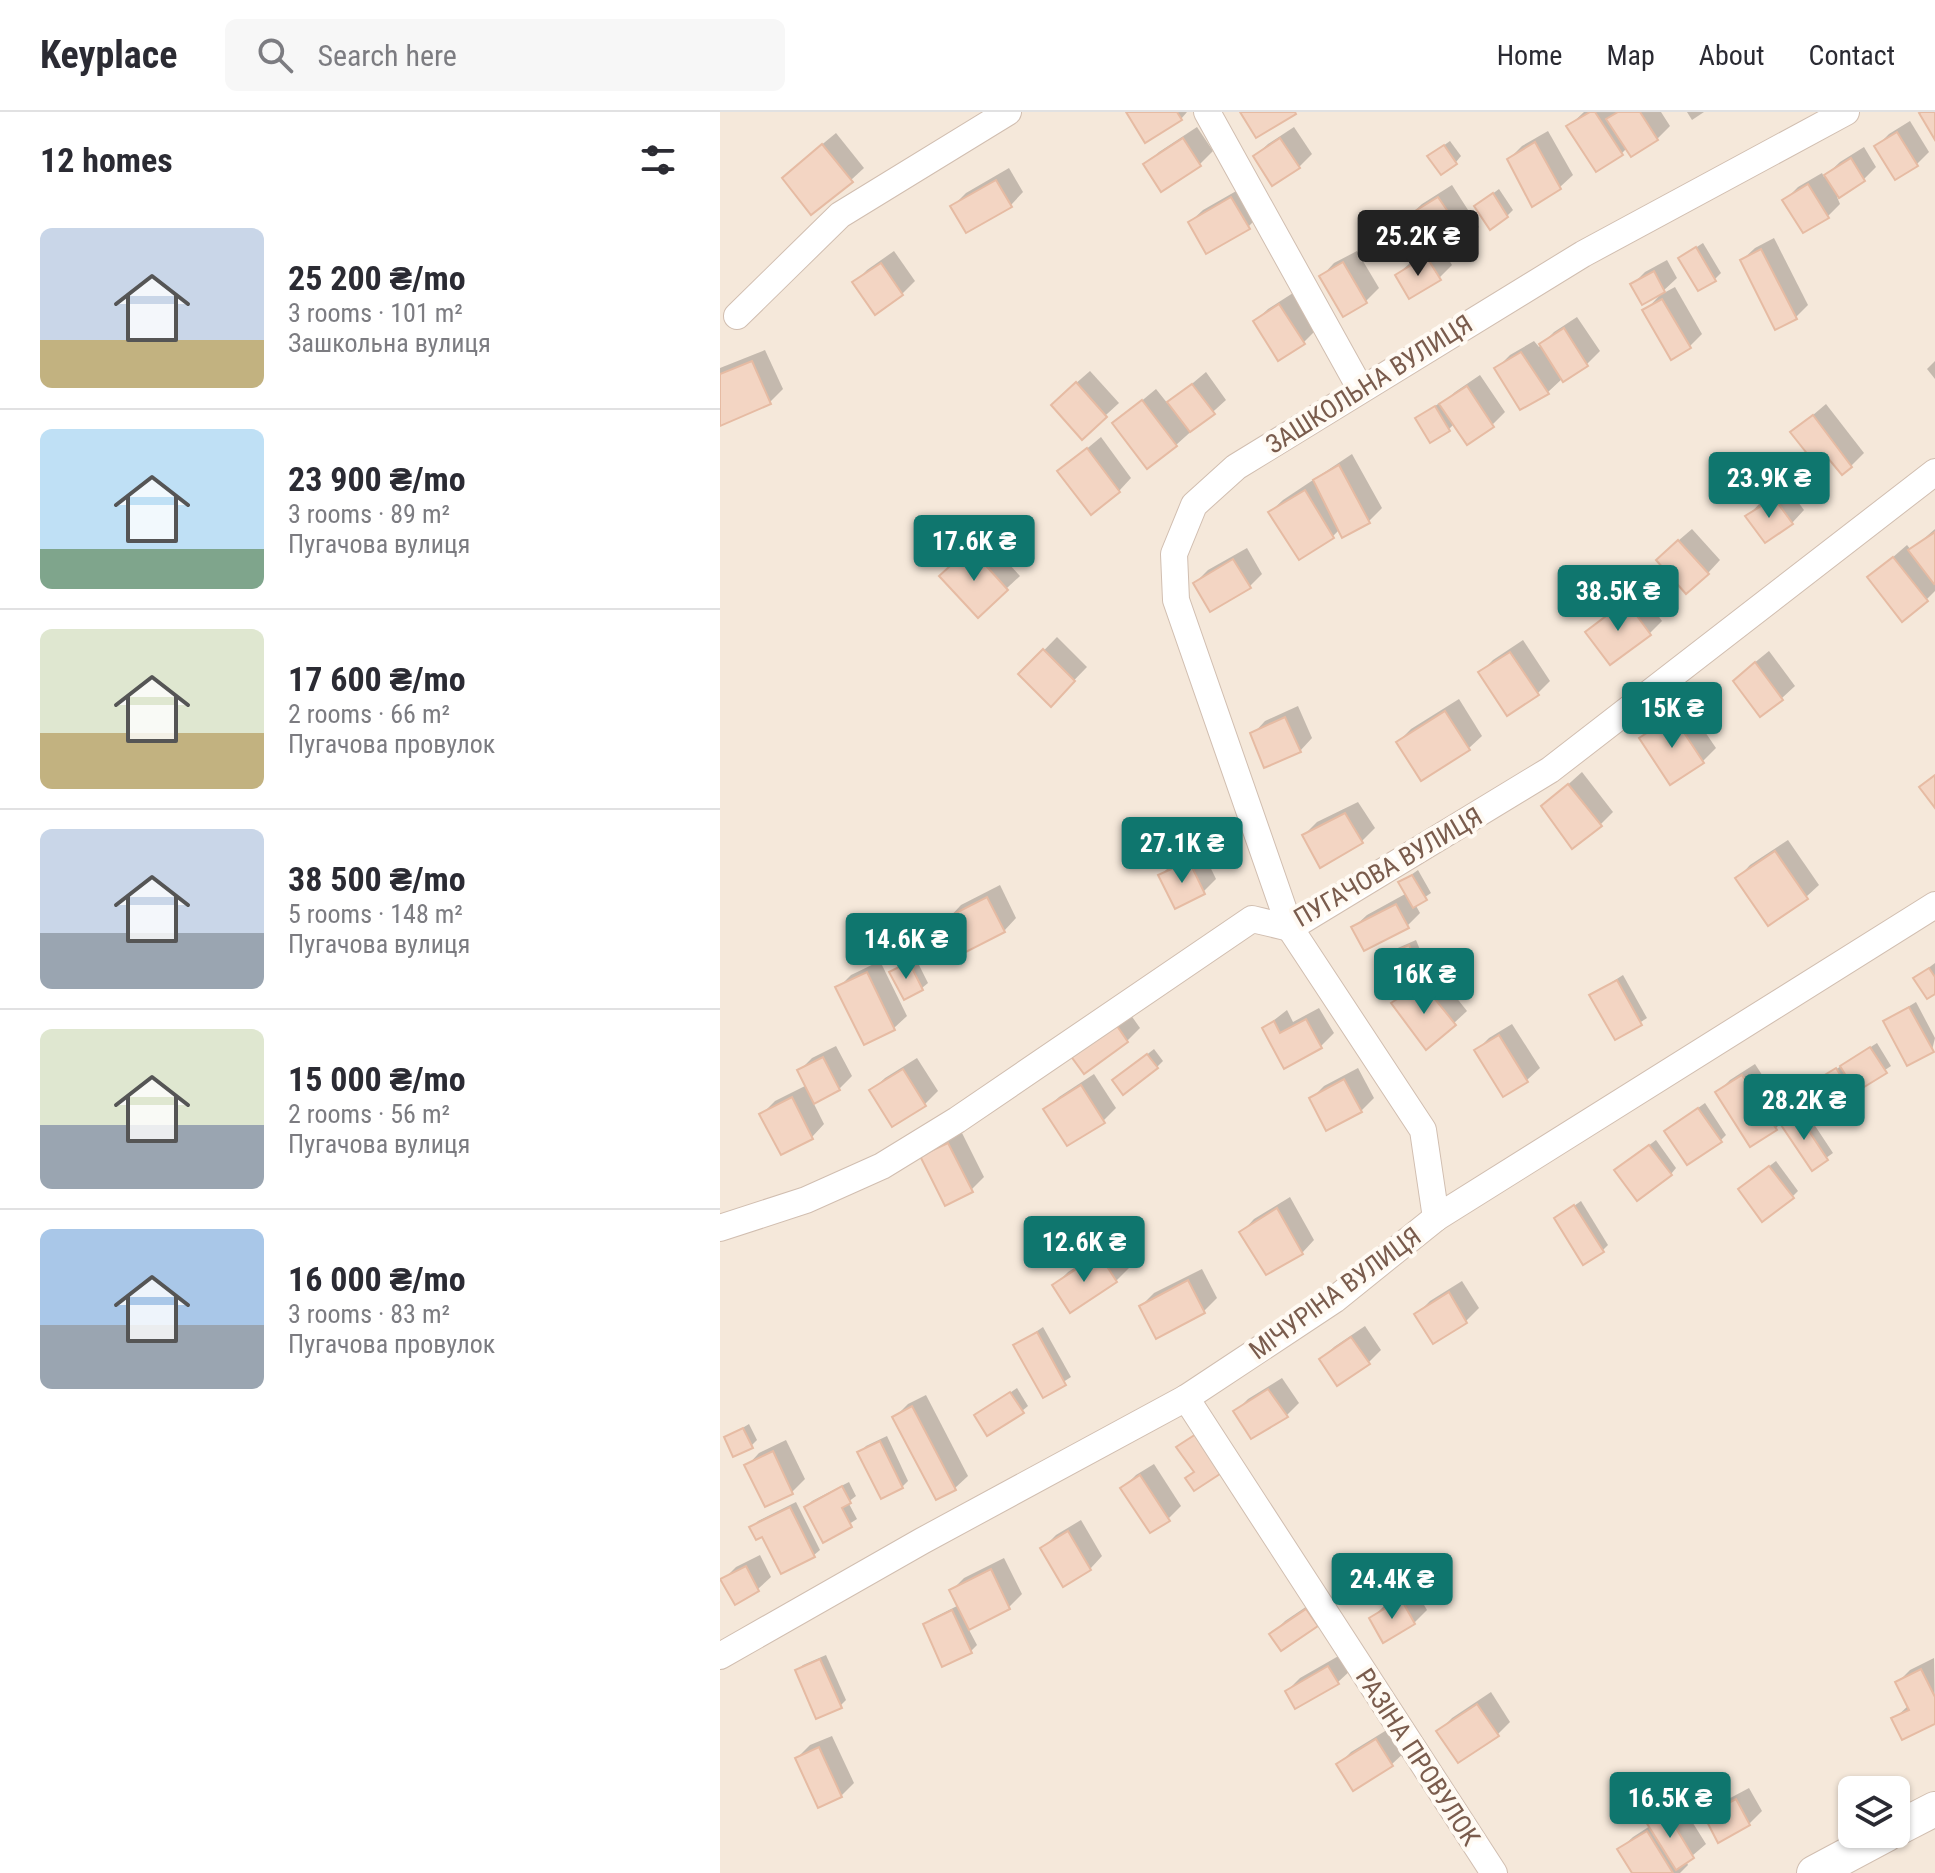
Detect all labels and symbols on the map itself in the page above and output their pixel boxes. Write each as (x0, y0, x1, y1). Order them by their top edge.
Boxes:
pin: 25.2K ₴ (1344, 210, 1492, 278)
street label: ЗАШКОЛЬНА ВУЛИЦЯ (1260, 308, 1478, 460)
pin: 23.9K ₴ (1695, 452, 1843, 520)
pin: 17.6K ₴ (900, 515, 1048, 583)
pin: 38.5K ₴ (1544, 565, 1692, 633)
pin: 15K ₴ (1616, 682, 1728, 750)
street label: ПУГАЧОВА ВУЛИЦЯ (1289, 801, 1487, 933)
pin: 27.1K ₴ (1108, 817, 1256, 885)
pin: 14.6K ₴ (832, 913, 980, 981)
pin: 16K ₴ (1368, 948, 1480, 1016)
pin: 28.2K ₴ (1730, 1074, 1878, 1142)
pin: 12.6K ₴ (1010, 1216, 1158, 1284)
street label: МІЧУРІНА ВУЛИЦЯ (1243, 1221, 1427, 1365)
pin: 24.4K ₴ (1318, 1553, 1466, 1621)
street label: РАЗІНА ПРОВУЛОК (1350, 1663, 1487, 1851)
pin: 16.5K ₴ (1596, 1772, 1744, 1840)

